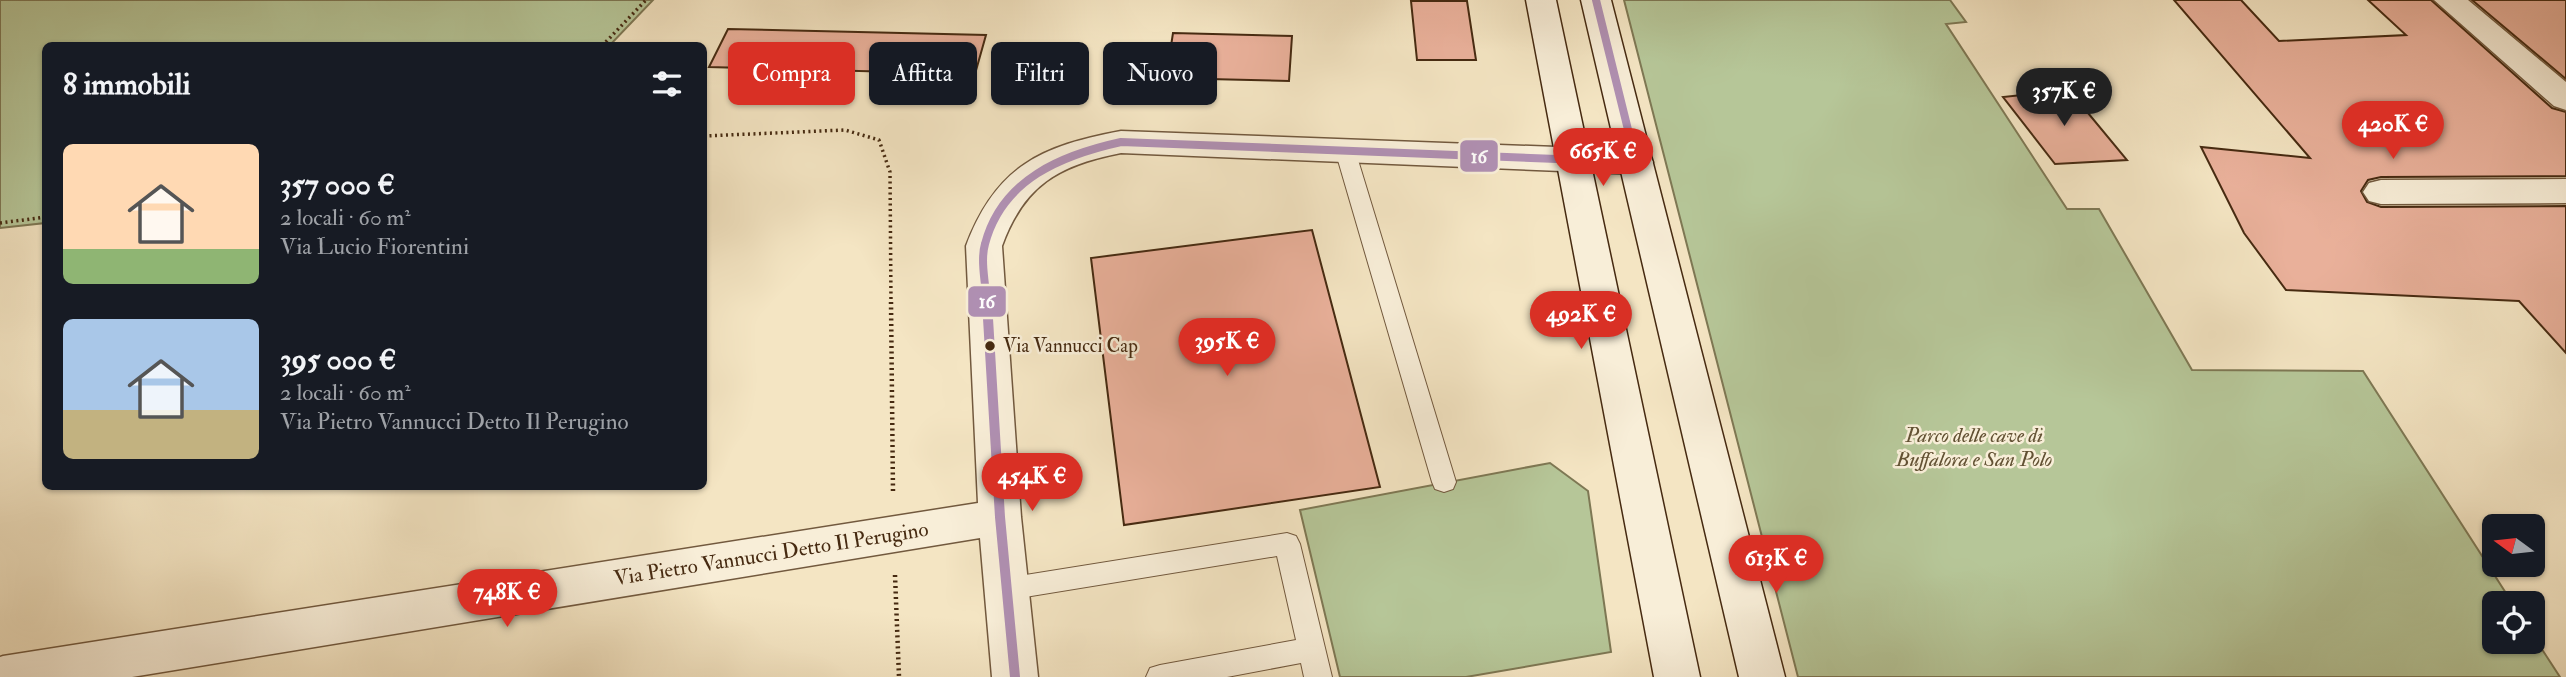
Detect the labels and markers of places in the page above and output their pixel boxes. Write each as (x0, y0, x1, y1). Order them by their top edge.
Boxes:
pin: 357K € (2007, 68, 2121, 128)
pin: 420K € (2336, 102, 2450, 161)
pin: 665K € (1546, 128, 1660, 188)
pin: 492K € (1524, 292, 1638, 351)
pin: 395K € (1170, 318, 1284, 378)
place label: Via Vannucci Cap (1003, 334, 1138, 359)
marker: Via Vannucci Cap (983, 339, 997, 353)
pin: 454K € (975, 454, 1089, 513)
pin: 613K € (1719, 536, 1833, 595)
pin: 748K € (450, 570, 564, 629)

